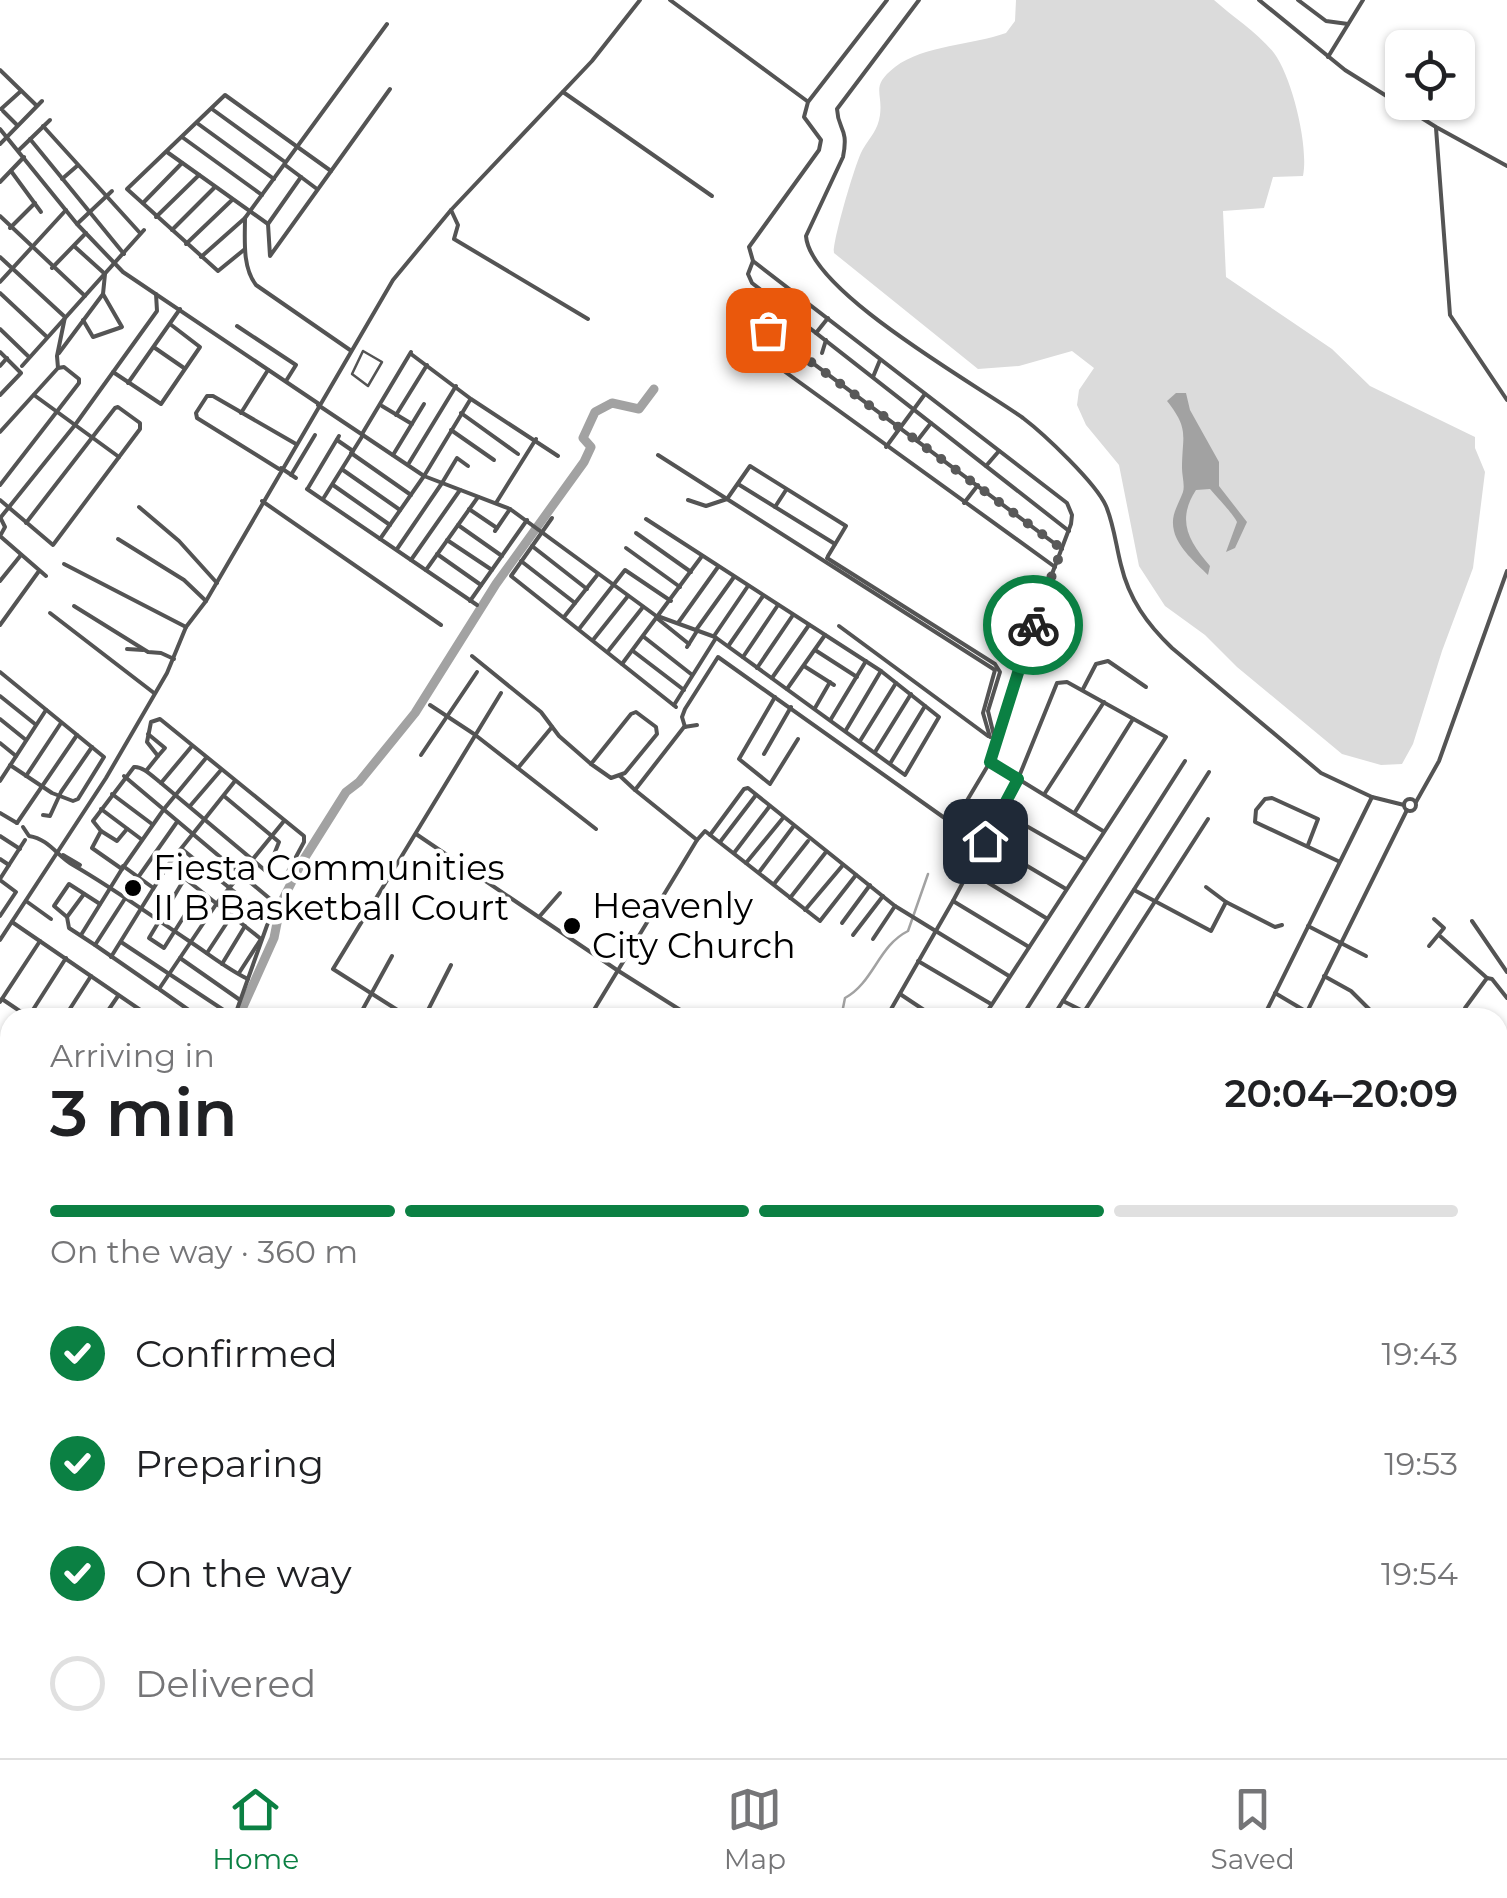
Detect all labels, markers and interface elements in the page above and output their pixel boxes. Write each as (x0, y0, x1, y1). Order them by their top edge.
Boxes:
map controls (1385, 30, 1475, 120)
button: locate (1385, 30, 1475, 120)
pin (726, 288, 811, 373)
icon: bag (741, 303, 796, 358)
courier (983, 575, 1083, 675)
icon: bike (1006, 598, 1061, 653)
pin (943, 799, 1028, 884)
icon: home (958, 814, 1013, 869)
place label: Fiesta Communities II B Basketball Court (153, 846, 509, 929)
marker: Fiesta Communities II B Basketball Court (122, 877, 144, 899)
place label: Heavenly City Church (592, 884, 796, 967)
marker: Heavenly City Church (561, 915, 583, 937)
text: Arriving in (50, 1036, 215, 1075)
text: 20:04–20:09 (1224, 1070, 1458, 1117)
text: 3 min (50, 1073, 238, 1152)
text: On the way · 360 m (50, 1232, 358, 1271)
icon: check (50, 1326, 105, 1381)
text: Confirmed (135, 1330, 338, 1377)
text: 19:43 (1381, 1334, 1458, 1373)
icon: check (50, 1436, 105, 1491)
text: Preparing (135, 1440, 324, 1487)
text: 19:53 (1384, 1444, 1458, 1483)
icon: check (50, 1546, 105, 1601)
text: On the way (135, 1550, 352, 1597)
text: 19:54 (1381, 1554, 1458, 1593)
text: Delivered (135, 1660, 316, 1707)
tab: Home (212, 1782, 299, 1876)
tab: Map (724, 1782, 786, 1876)
tab: Saved (1211, 1782, 1295, 1876)

